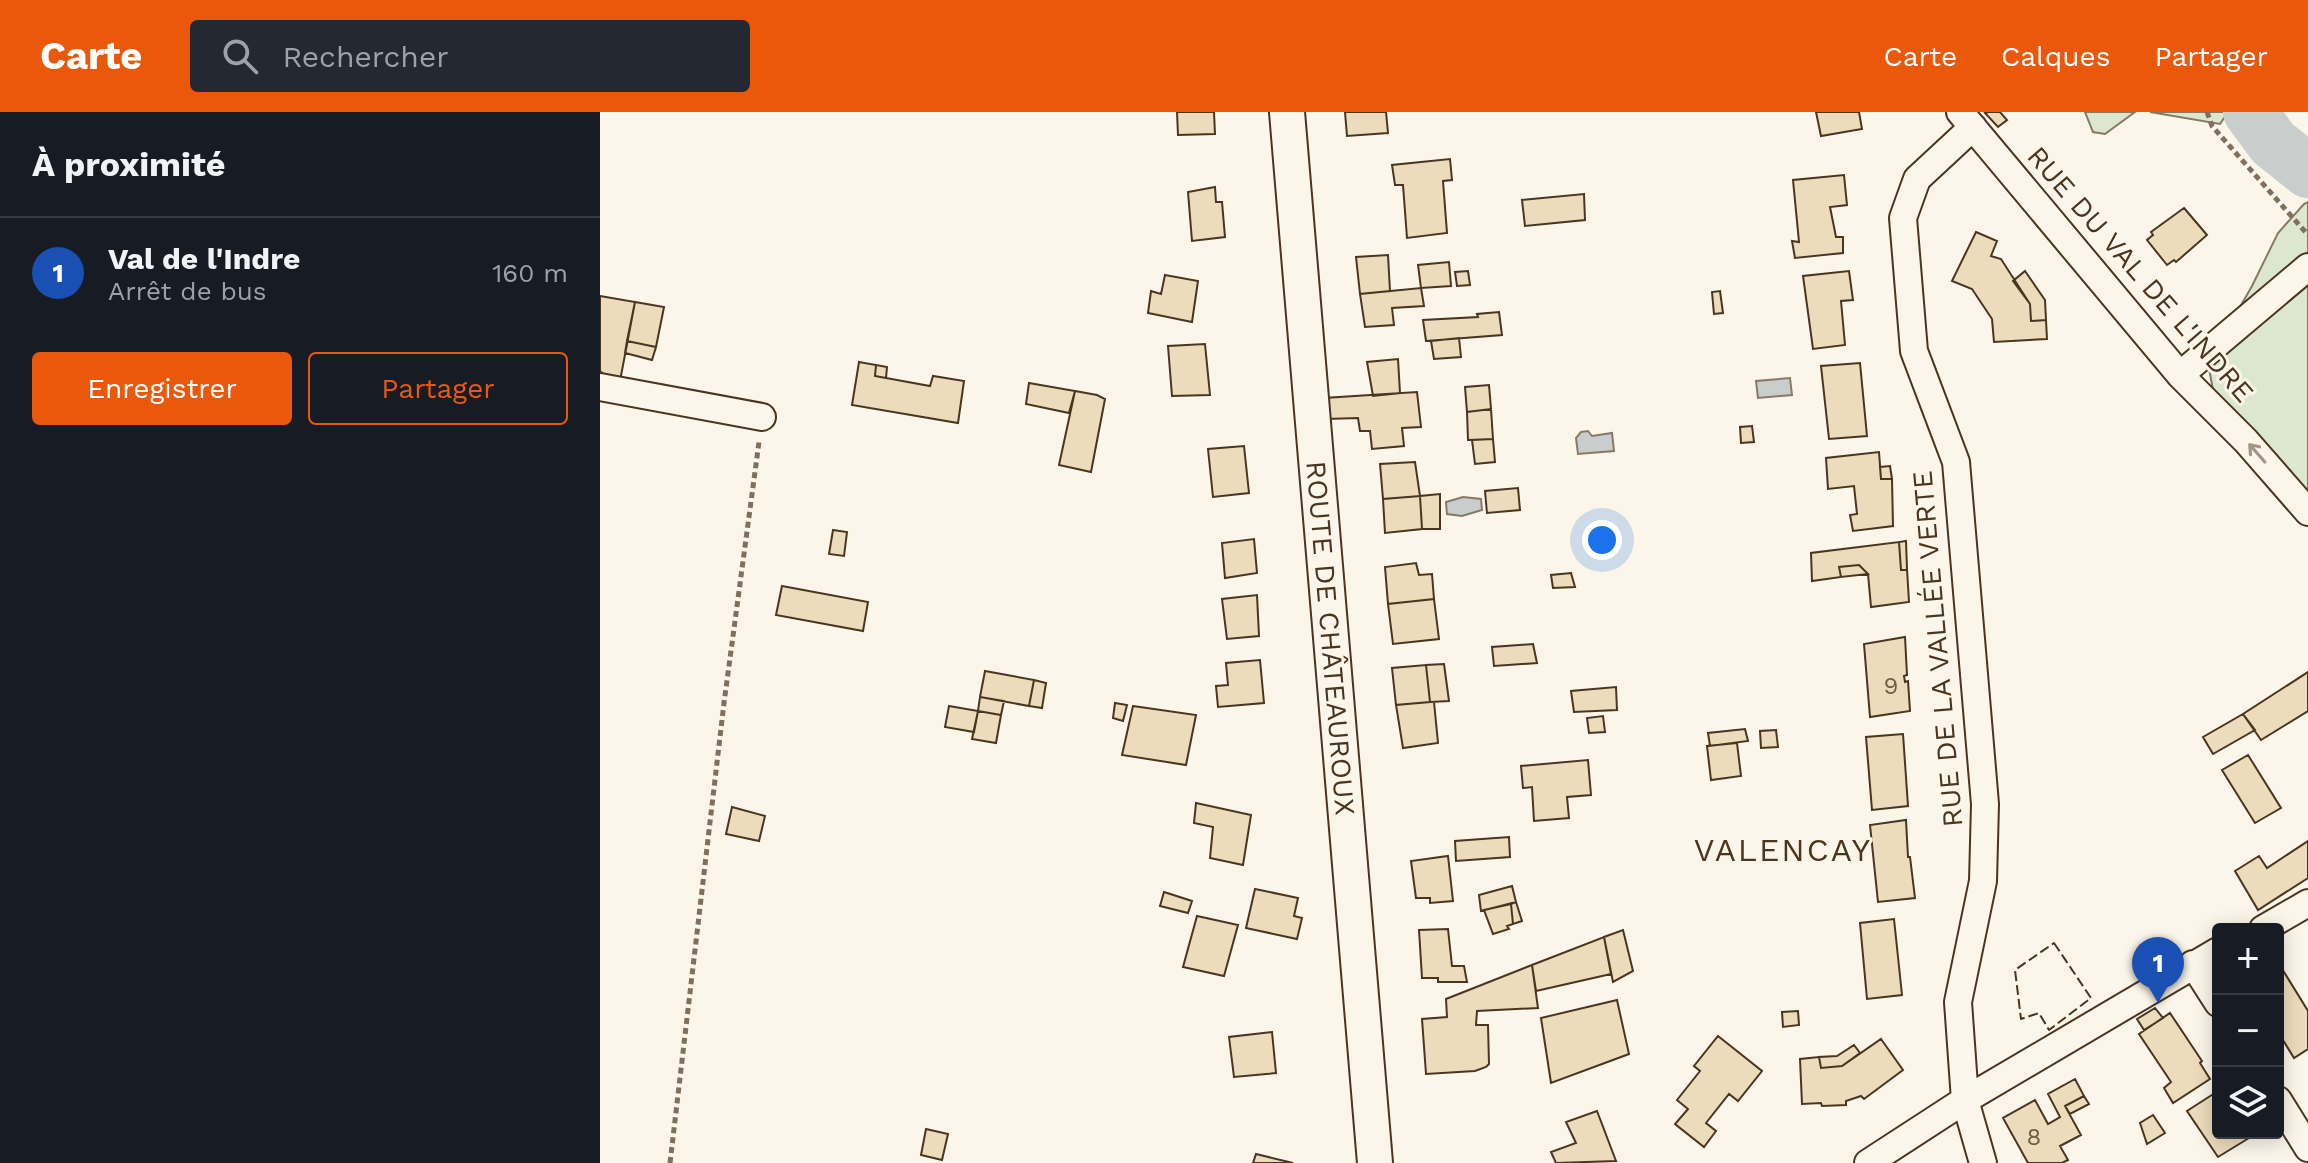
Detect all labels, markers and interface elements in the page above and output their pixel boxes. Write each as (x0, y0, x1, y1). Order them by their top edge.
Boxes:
search box (190, 20, 750, 92)
text: Carte (40, 34, 142, 78)
icon: search (218, 34, 262, 78)
text: Rechercher (282, 39, 449, 74)
text: Carte (1884, 40, 1957, 73)
text: Calques (2001, 40, 2110, 73)
text: Partager (2154, 40, 2268, 73)
street label: RUE DU VAL DE L'INDRE (2021, 140, 2261, 409)
text: À proximité (32, 144, 226, 184)
text: Val de l'Indre (108, 241, 300, 276)
text: 1 (52, 258, 64, 288)
text: 160 m (492, 258, 568, 288)
text: Arrêt de bus (108, 276, 267, 306)
button: Enregistrer (32, 352, 292, 425)
button: Partager (308, 352, 568, 425)
one-way arrow (2248, 444, 2266, 464)
street label: ROUTE DE CHÂTEAUROUX (1299, 460, 1362, 817)
street label: RUE DE LA VALLÉE VERTE (1905, 469, 1970, 829)
your location (1582, 520, 1622, 560)
house number: 9 (1884, 672, 1898, 700)
district label: VALENCAY (1694, 831, 1872, 869)
map controls (2212, 923, 2284, 1139)
button: + (2212, 923, 2284, 995)
pin: 1 (2132, 937, 2184, 1003)
button: − (2212, 995, 2284, 1067)
button: layers (2212, 1067, 2284, 1139)
house number: 8 (2027, 1123, 2041, 1151)

